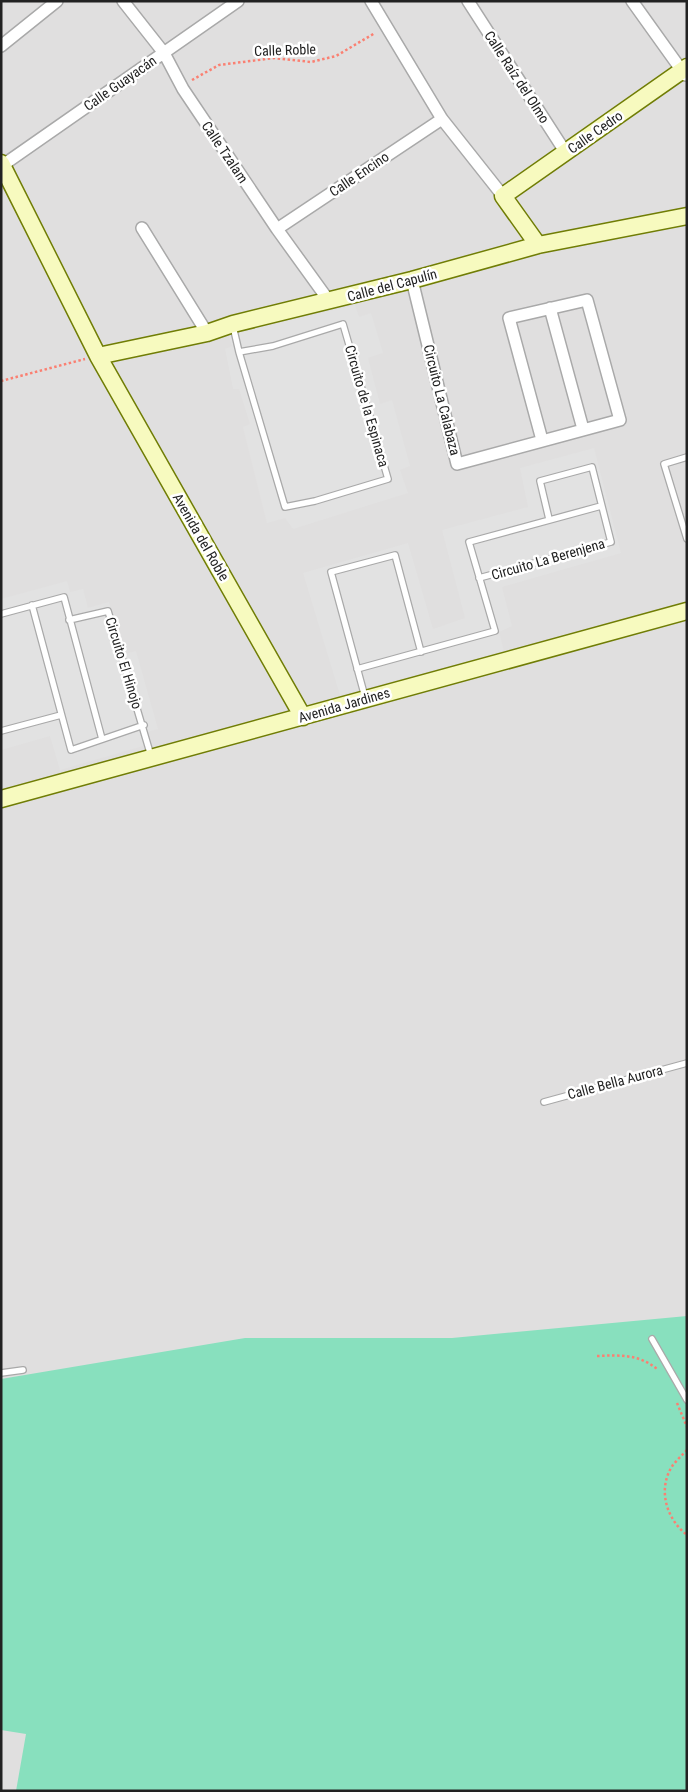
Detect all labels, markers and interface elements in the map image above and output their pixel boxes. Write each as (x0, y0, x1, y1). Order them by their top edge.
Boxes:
street label: Calle Raíz del Olmo (481, 28, 553, 126)
street label: Calle Roble (254, 41, 317, 59)
street label: Calle Guayacán (81, 52, 159, 114)
street label: Calle Cedro (564, 107, 626, 157)
street label: Calle Tzalam (199, 118, 251, 186)
street label: Calle Encino (326, 148, 392, 200)
street label: Calle del Capulín (345, 265, 439, 305)
street label: Circuito de la Espinaca (342, 343, 392, 469)
street label: Circuito La Calabaza (420, 343, 464, 457)
street label: Avenida del Roble (170, 491, 233, 584)
street label: Circuito La Berenjena (489, 535, 607, 583)
street label: Circuito El Hinojo (102, 615, 146, 711)
street label: Avenida Jardines (296, 684, 392, 726)
street label: Calle Bella Aurora (566, 1062, 664, 1102)

